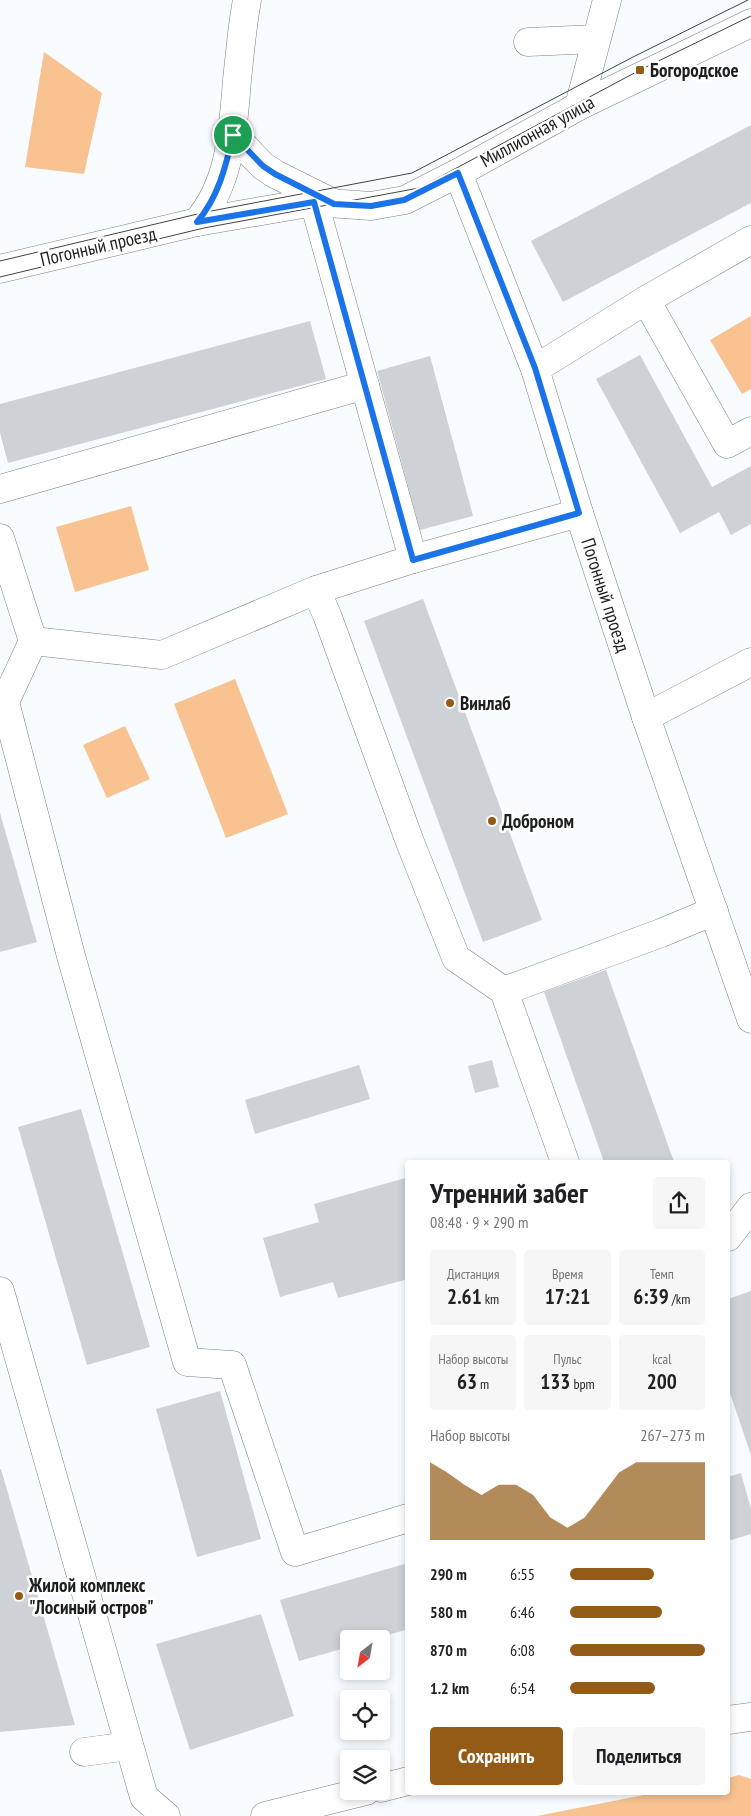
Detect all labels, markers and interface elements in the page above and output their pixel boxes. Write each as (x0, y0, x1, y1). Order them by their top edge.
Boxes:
place label: Богородское (650, 58, 739, 82)
marker: Богородское (634, 64, 646, 76)
street label: Миллионная улица (476, 90, 598, 172)
pin (212, 114, 254, 156)
icon: arrive (219, 121, 247, 149)
street label: Погонный проезд (38, 221, 159, 271)
street label: Погонный проезд (576, 535, 636, 656)
place label: Винлаб (460, 691, 511, 715)
marker: Винлаб (444, 697, 456, 709)
place label: Доброном (502, 809, 574, 833)
marker: Доброном (486, 815, 498, 827)
text: Утренний забег (430, 1174, 588, 1211)
button: share (653, 1177, 705, 1229)
text: 08:48 · 9 × 290 m (430, 1212, 528, 1232)
text: Дистанция (447, 1265, 499, 1283)
text: Время (552, 1265, 583, 1283)
text: Темп (650, 1265, 674, 1283)
text: 2.61 (447, 1283, 482, 1310)
text: 17:21 (545, 1283, 590, 1310)
text: 6:39 (633, 1283, 669, 1310)
text: km (482, 1290, 499, 1308)
text: /km (669, 1290, 690, 1308)
text: Набор высоты (438, 1350, 508, 1368)
text: Пульс (553, 1350, 582, 1368)
text: kcal (652, 1350, 671, 1368)
text: 63 (457, 1368, 477, 1395)
text: 133 (540, 1368, 570, 1395)
text: 200 (647, 1368, 677, 1395)
text: m (477, 1375, 489, 1393)
text: bpm (570, 1375, 595, 1393)
text: Набор высоты (430, 1425, 510, 1445)
text: 267–273 m (640, 1425, 705, 1445)
text: 290 m (430, 1564, 467, 1584)
text: 6:55 (510, 1564, 535, 1584)
place label: Жилой комплекс "Лосиный остров" (28, 1573, 154, 1619)
marker: Жилой комплекс "Лосиный остров" (13, 1590, 25, 1602)
text: 580 m (430, 1602, 467, 1622)
text: 6:46 (510, 1602, 535, 1622)
north arrow (340, 1630, 390, 1680)
map controls (340, 1630, 390, 1800)
text: 870 m (430, 1640, 467, 1660)
text: 6:08 (510, 1640, 535, 1660)
text: 1.2 km (430, 1678, 469, 1698)
text: 6:54 (510, 1678, 535, 1698)
button: locate (340, 1690, 390, 1740)
button: Сохранить (430, 1727, 563, 1785)
button: Поделиться (573, 1727, 705, 1785)
button: layers (340, 1750, 390, 1800)

